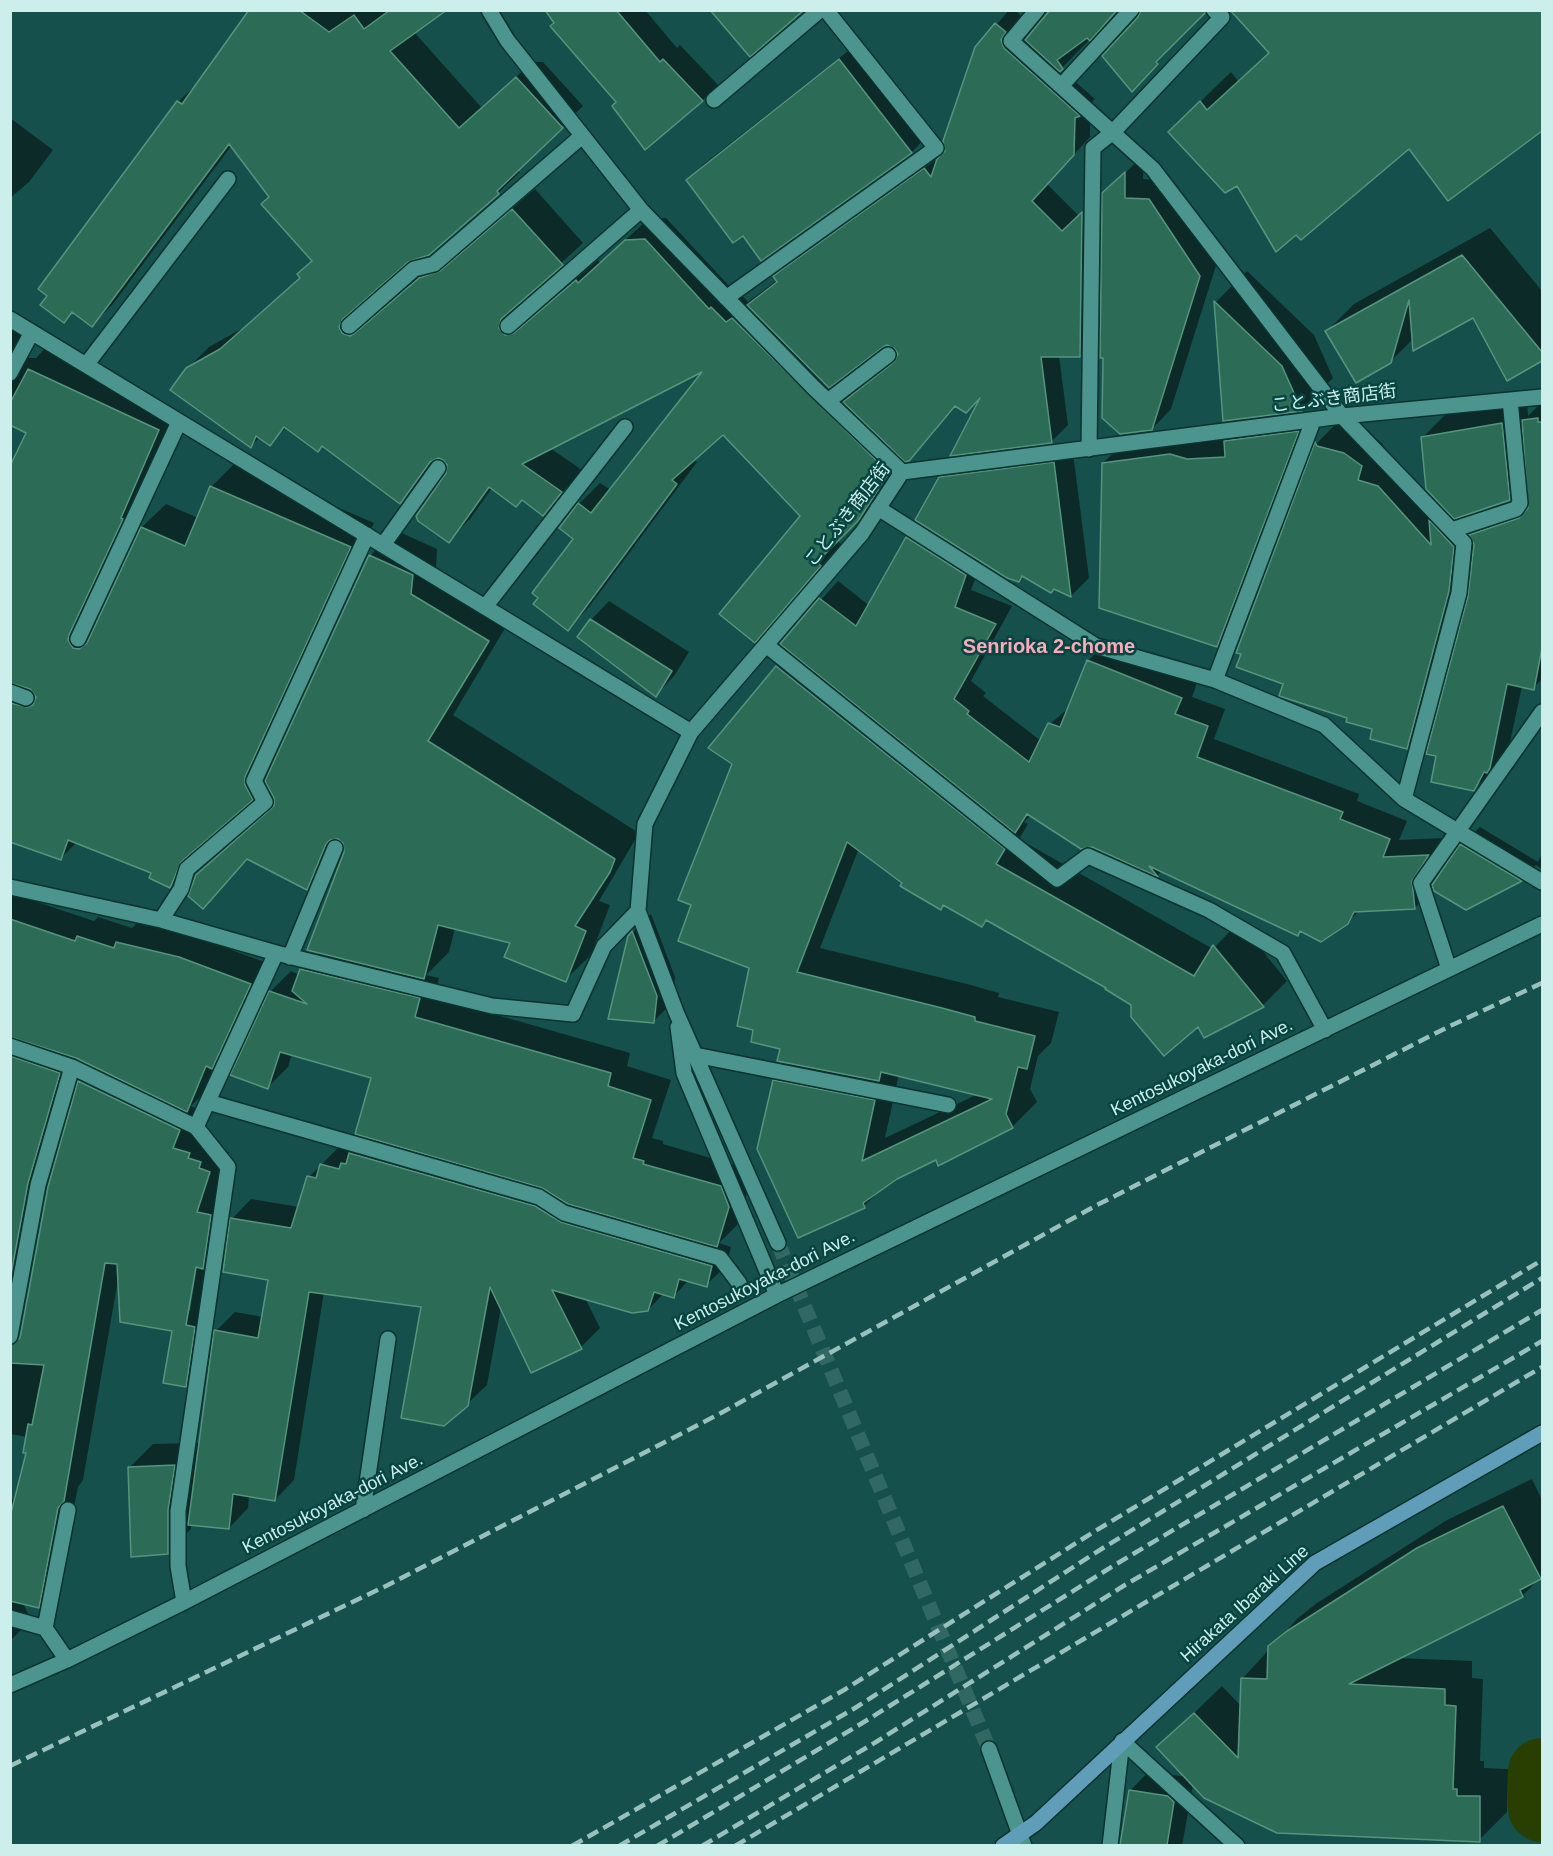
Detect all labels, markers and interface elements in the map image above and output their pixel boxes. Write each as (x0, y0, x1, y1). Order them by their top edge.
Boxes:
street label: ことぶき商店街 (1270, 381, 1398, 417)
street label: ことぶき商店街 (801, 459, 895, 571)
district label: Senrioka 2-chome (963, 635, 1135, 659)
street label: Kentosukoyaka-dori Ave. (1107, 1015, 1297, 1121)
street label: Kentosukoyaka-dori Ave. (671, 1226, 859, 1336)
street label: Kentosukoyaka-dori Ave. (239, 1449, 427, 1559)
street label: Hirakata Ibaraki Line (1176, 1541, 1314, 1667)

